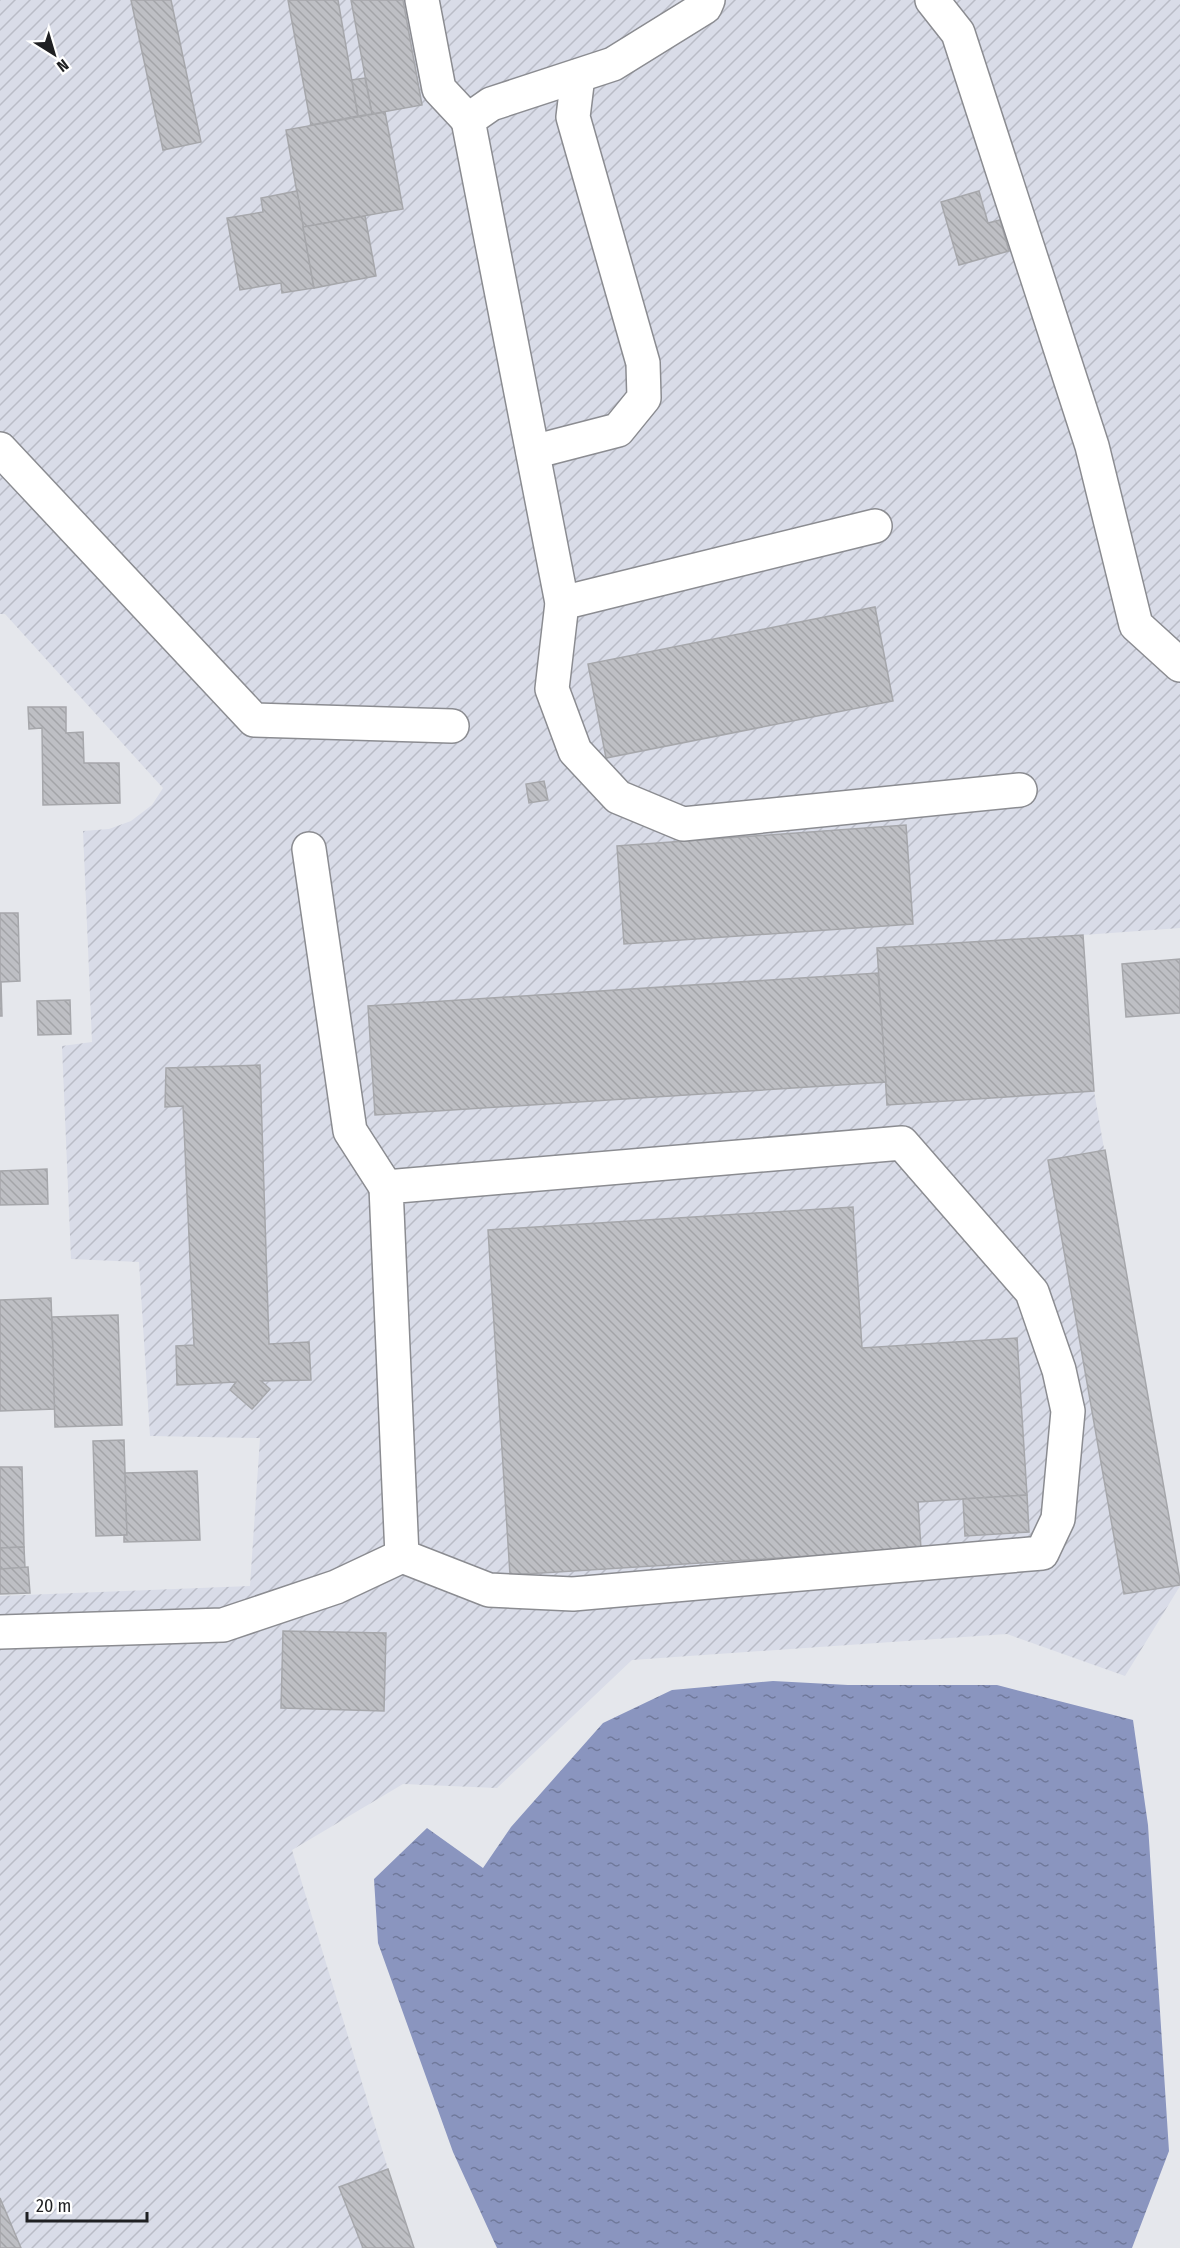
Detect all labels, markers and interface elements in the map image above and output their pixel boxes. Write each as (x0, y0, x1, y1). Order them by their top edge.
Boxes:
north arrow (24, 24, 84, 84)
text: N (53, 55, 72, 76)
scale bar (27, 2185, 147, 2223)
text: 20 m (36, 2195, 71, 2217)

